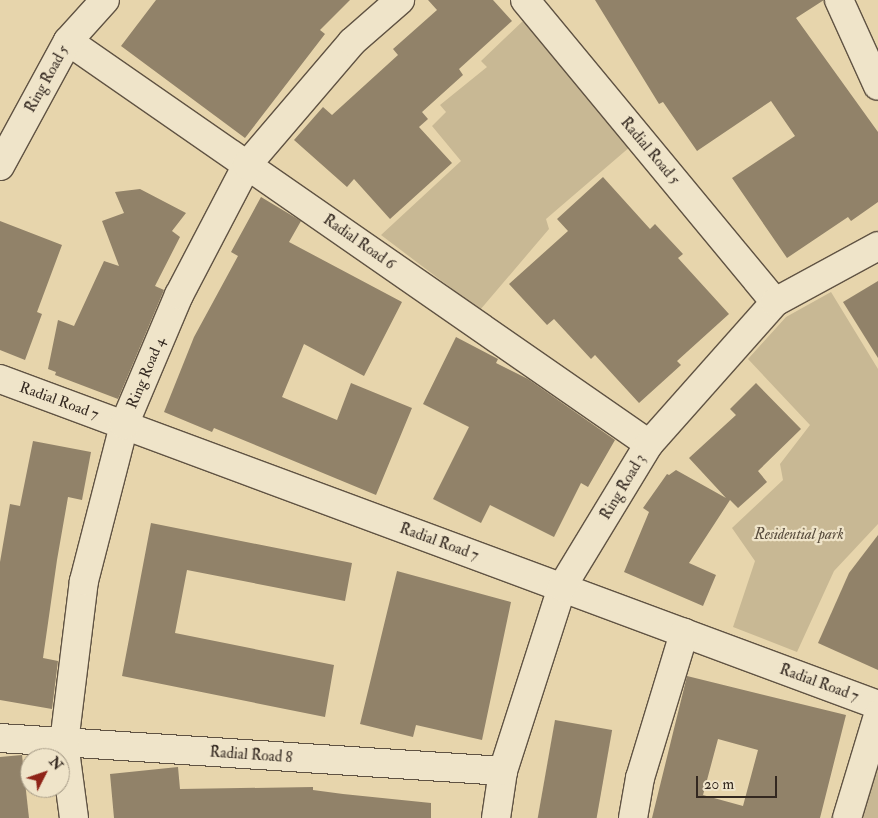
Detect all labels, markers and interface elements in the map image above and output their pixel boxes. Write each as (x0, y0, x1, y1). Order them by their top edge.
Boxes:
street label: Ring Road 5 (21, 42, 73, 116)
street label: Radial Road 5 (617, 114, 683, 188)
street label: Radial Road 6 (320, 211, 398, 273)
street label: Ring Road 4 (123, 335, 169, 411)
street label: Radial Road 7 (17, 378, 101, 424)
street label: Ring Road 3 (596, 451, 650, 523)
street label: Radial Road 7 (397, 519, 481, 565)
park label: Residential park (754, 526, 844, 544)
street label: Radial Road 7 (777, 660, 861, 706)
street label: Radial Road 8 (209, 743, 293, 767)
north arrow (20, 748, 70, 798)
text: N (45, 753, 66, 774)
scale bar (698, 766, 779, 798)
text: 20 m (704, 775, 734, 794)

